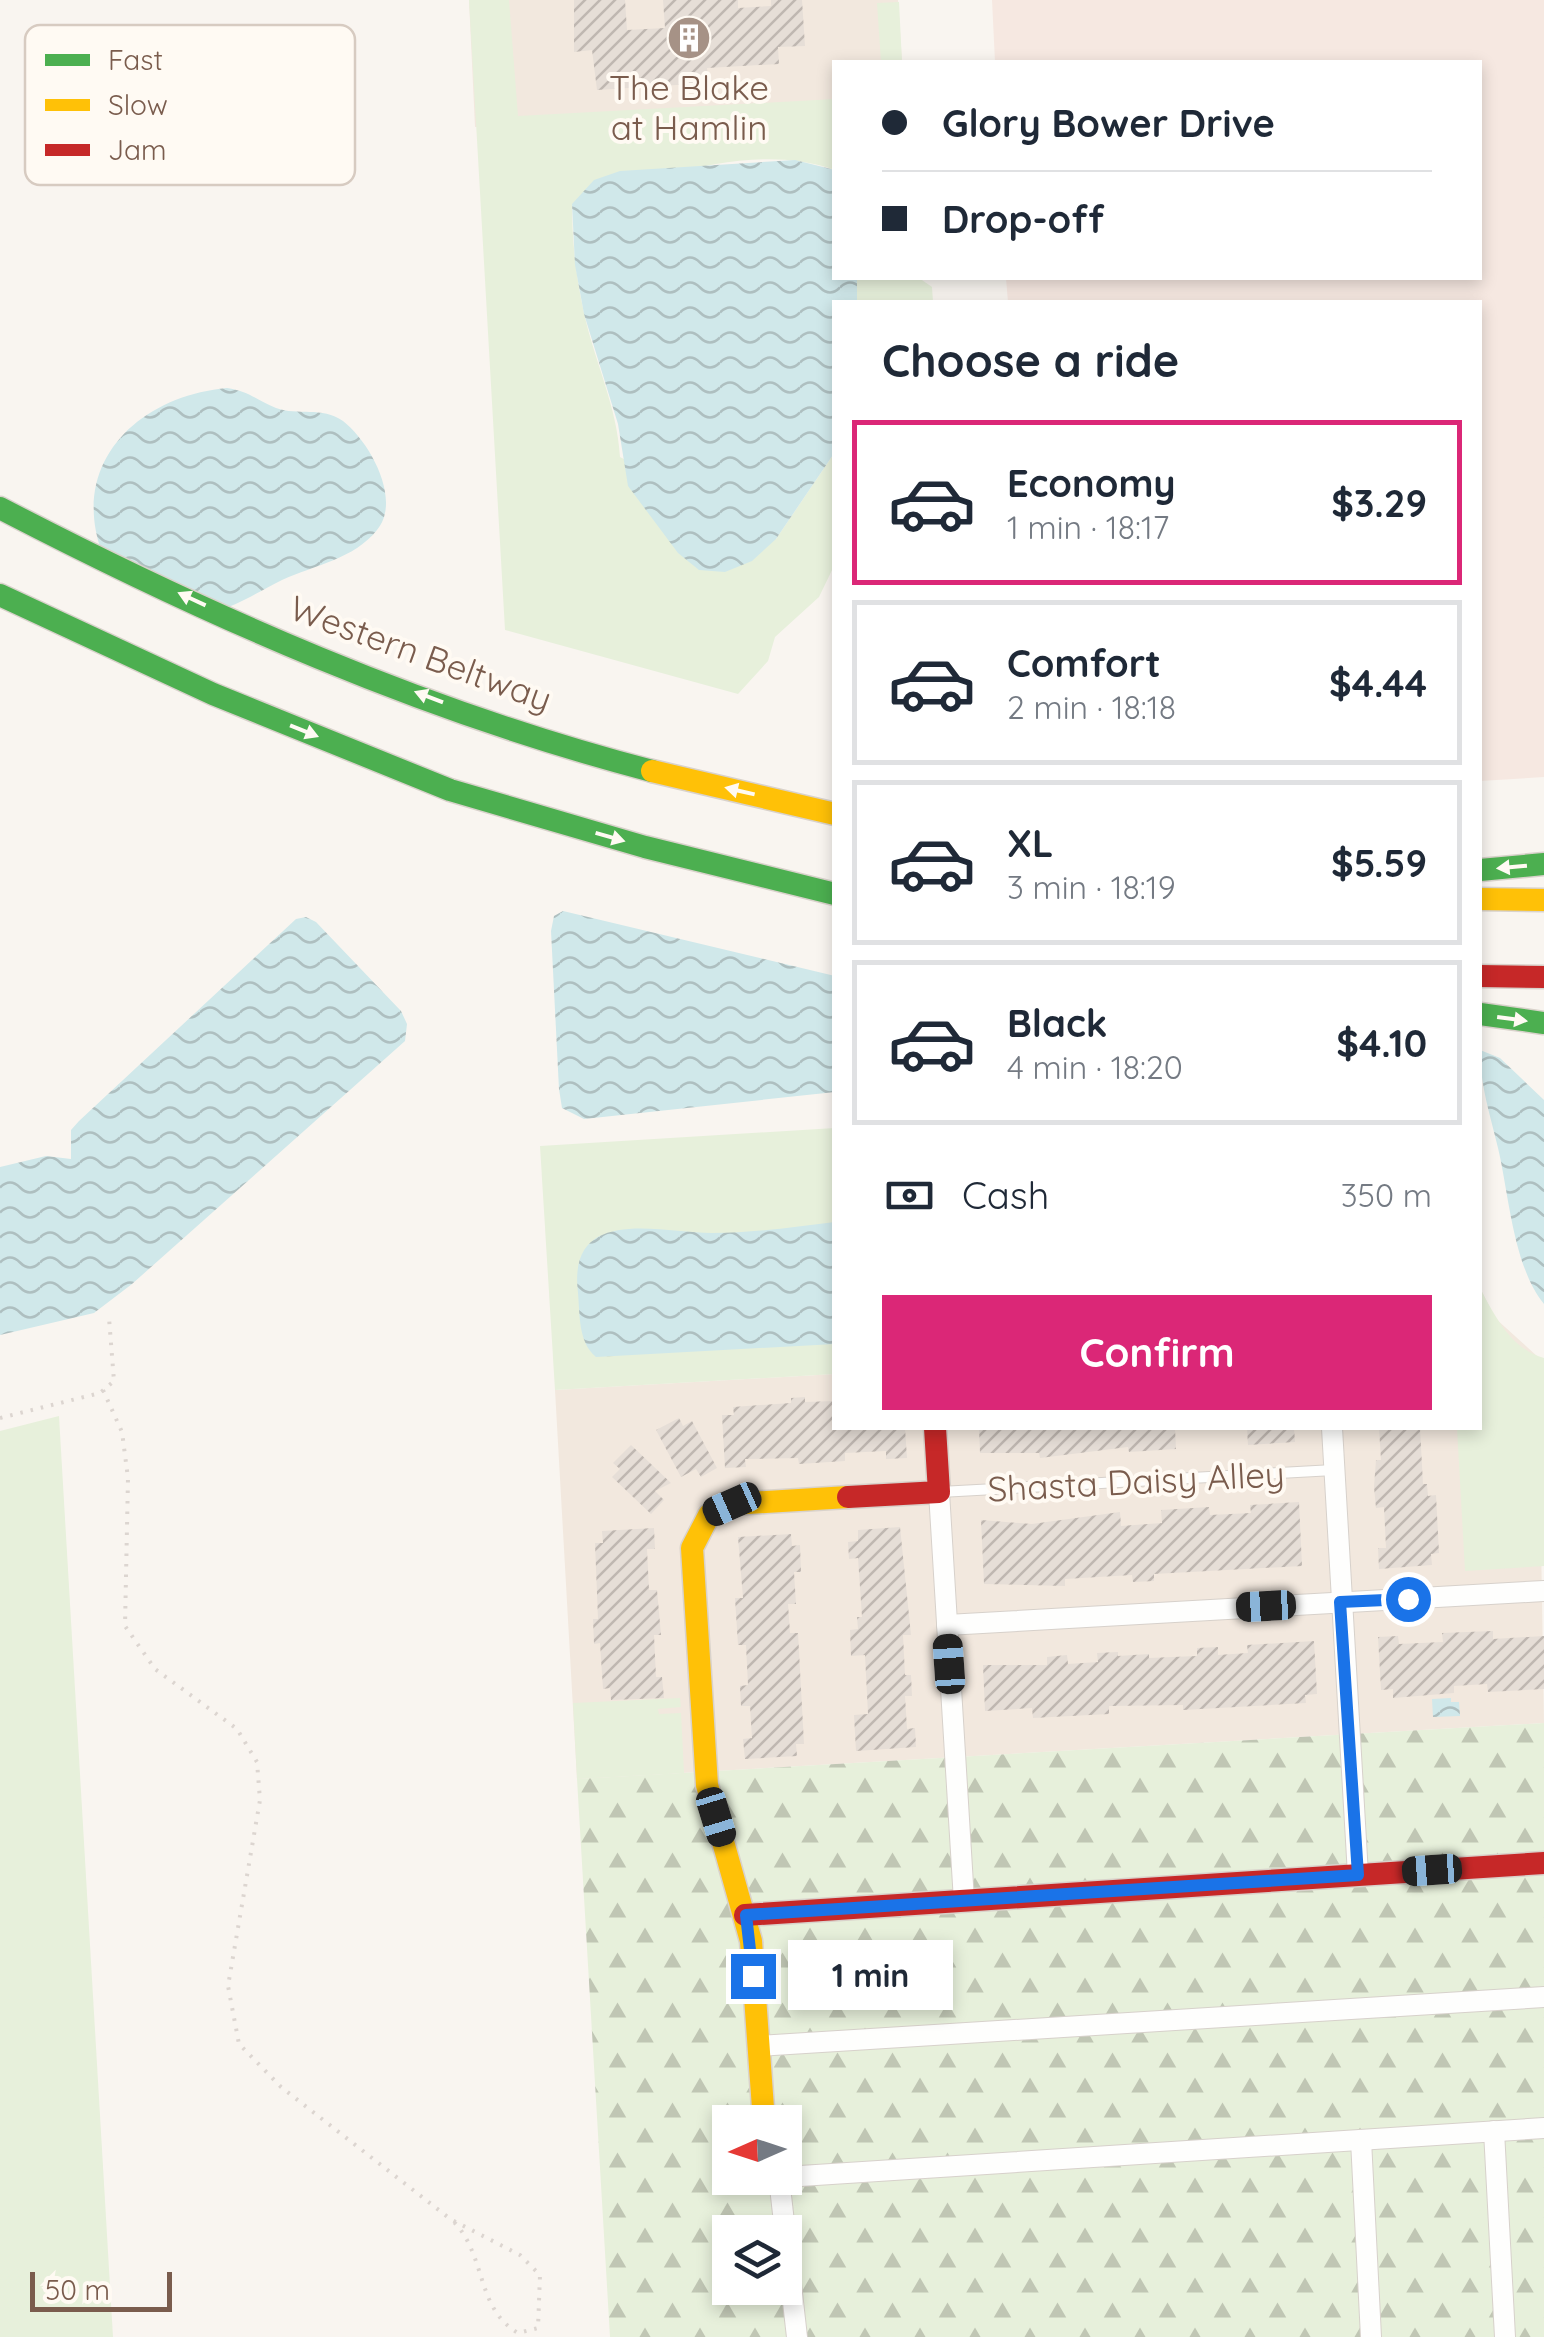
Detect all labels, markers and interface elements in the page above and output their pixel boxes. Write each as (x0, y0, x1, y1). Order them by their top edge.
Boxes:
building icon: The Blake at Hamlin (666, 15, 712, 61)
legend (25, 25, 355, 185)
text: Fast (108, 42, 163, 77)
place label: The Blake at Hamlin (609, 65, 769, 149)
text: Slow (108, 87, 168, 122)
text: Glory Bower Drive (942, 99, 1275, 147)
text: Jam (108, 132, 167, 167)
text: Drop-off (942, 195, 1104, 243)
text: Choose a ride (882, 332, 1179, 388)
icon: car (887, 458, 977, 548)
text: Economy (1007, 459, 1176, 507)
text: $3.29 (1331, 479, 1427, 527)
text: 1 min · 18:17 (1007, 507, 1169, 547)
street label: Western Beltway (284, 585, 558, 721)
one-way arrow (177, 591, 207, 607)
icon: car (887, 638, 977, 728)
text: Comfort (1007, 639, 1161, 687)
text: $4.44 (1329, 659, 1427, 707)
text: 2 min · 18:18 (1007, 687, 1176, 727)
one-way arrow (414, 689, 444, 705)
one-way arrow (289, 723, 319, 739)
one-way arrow (724, 783, 755, 799)
icon: car (887, 818, 977, 908)
text: XL (1007, 819, 1053, 867)
one-way arrow (596, 830, 626, 845)
text: $5.59 (1331, 839, 1427, 887)
one-way arrow (1496, 860, 1527, 876)
text: 3 min · 18:19 (1007, 867, 1176, 907)
icon: car (887, 998, 977, 1088)
text: Black (1007, 999, 1107, 1047)
one-way arrow (1497, 1011, 1528, 1027)
text: $4.10 (1336, 1019, 1427, 1067)
text: 4 min · 18:20 (1007, 1047, 1183, 1087)
icon: cash (882, 1168, 937, 1223)
text: Cash (962, 1171, 1049, 1219)
text: 350 m (1341, 1175, 1432, 1215)
button: Confirm (882, 1295, 1432, 1410)
street label: Shasta Daisy Alley (986, 1451, 1286, 1511)
car (698, 1478, 766, 1530)
route start (1386, 1577, 1431, 1622)
car (1235, 1589, 1297, 1623)
car (932, 1633, 966, 1695)
car (693, 1784, 739, 1850)
car (1401, 1853, 1463, 1887)
callout: 1 min (788, 1941, 953, 2011)
route end (731, 1954, 776, 1999)
text: 1 min (832, 1955, 909, 1995)
north arrow (712, 2105, 802, 2195)
map controls (712, 2105, 802, 2305)
button: layers (712, 2215, 802, 2305)
scale bar (30, 2267, 172, 2312)
text: 50 m (45, 2272, 110, 2307)

